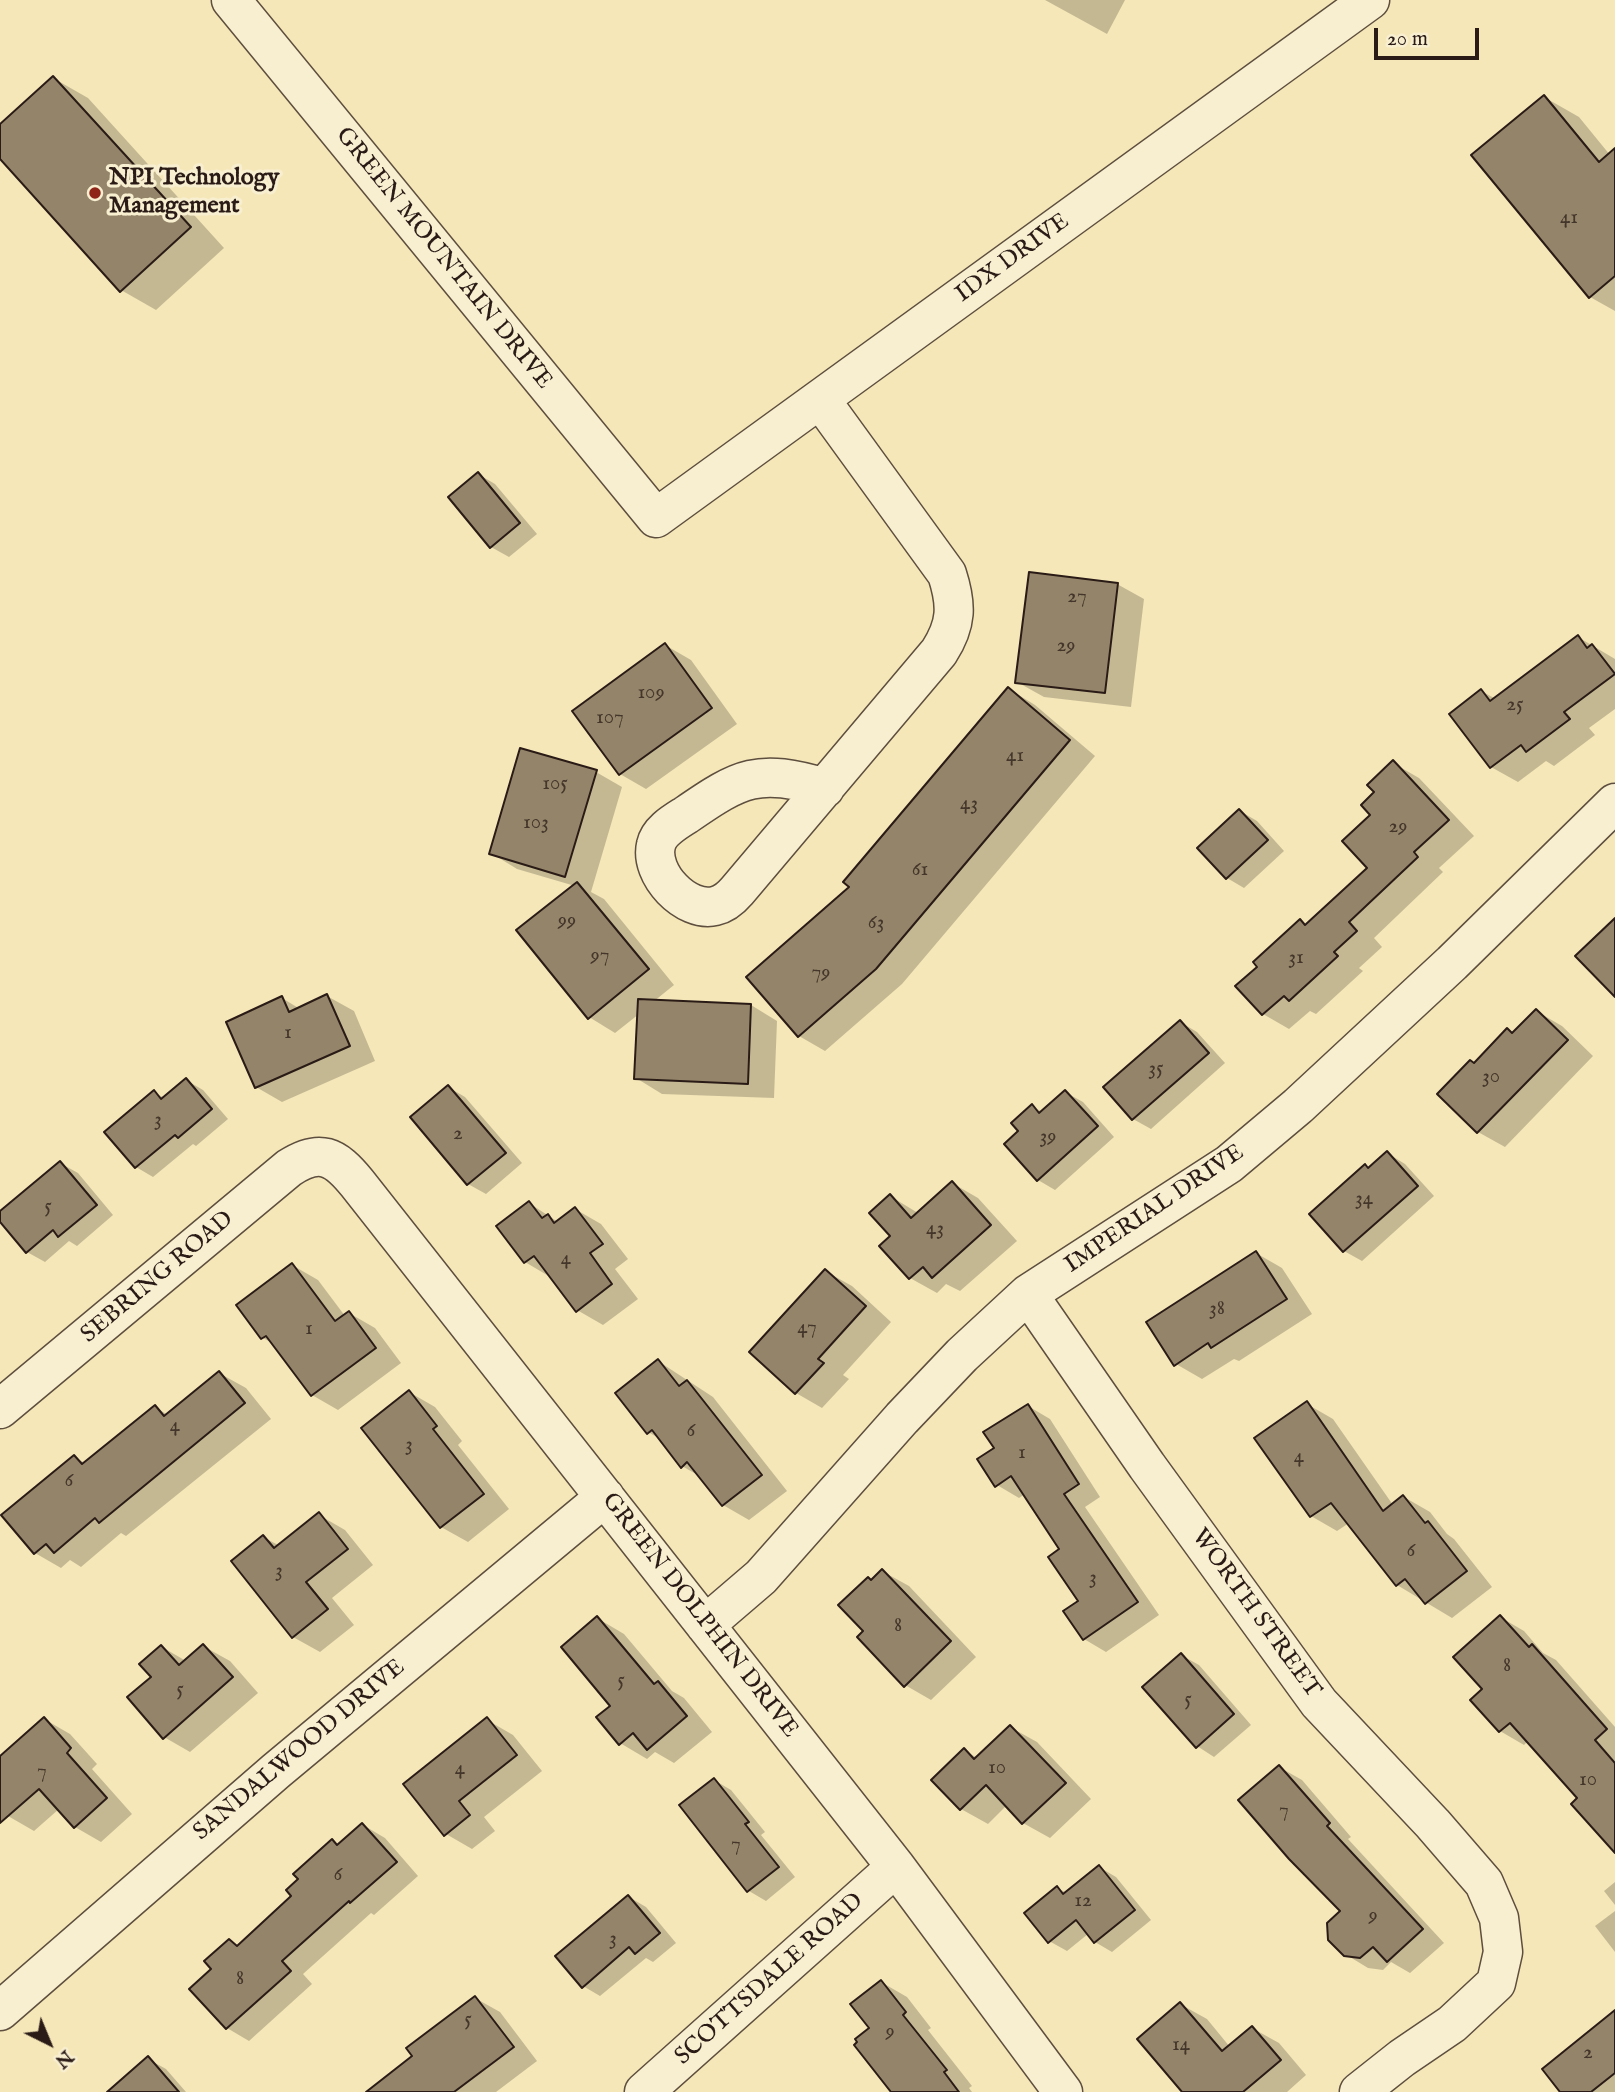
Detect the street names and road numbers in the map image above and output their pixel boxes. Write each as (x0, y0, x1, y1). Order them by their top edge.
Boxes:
street label: GREEN MOUNTAIN DRIVE (328, 122, 558, 396)
street label: IDX DRIVE (951, 208, 1075, 310)
street label: IMPERIAL DRIVE (1060, 1139, 1250, 1281)
street label: SEBRING ROAD (76, 1206, 240, 1350)
street label: GREEN DOLPHIN DRIVE (594, 1488, 804, 1744)
street label: WORTH STREET (1184, 1524, 1326, 1704)
street label: SANDALWOOD DRIVE (188, 1654, 412, 1848)
street label: SCOTTSDALE ROAD (670, 1888, 870, 2072)

